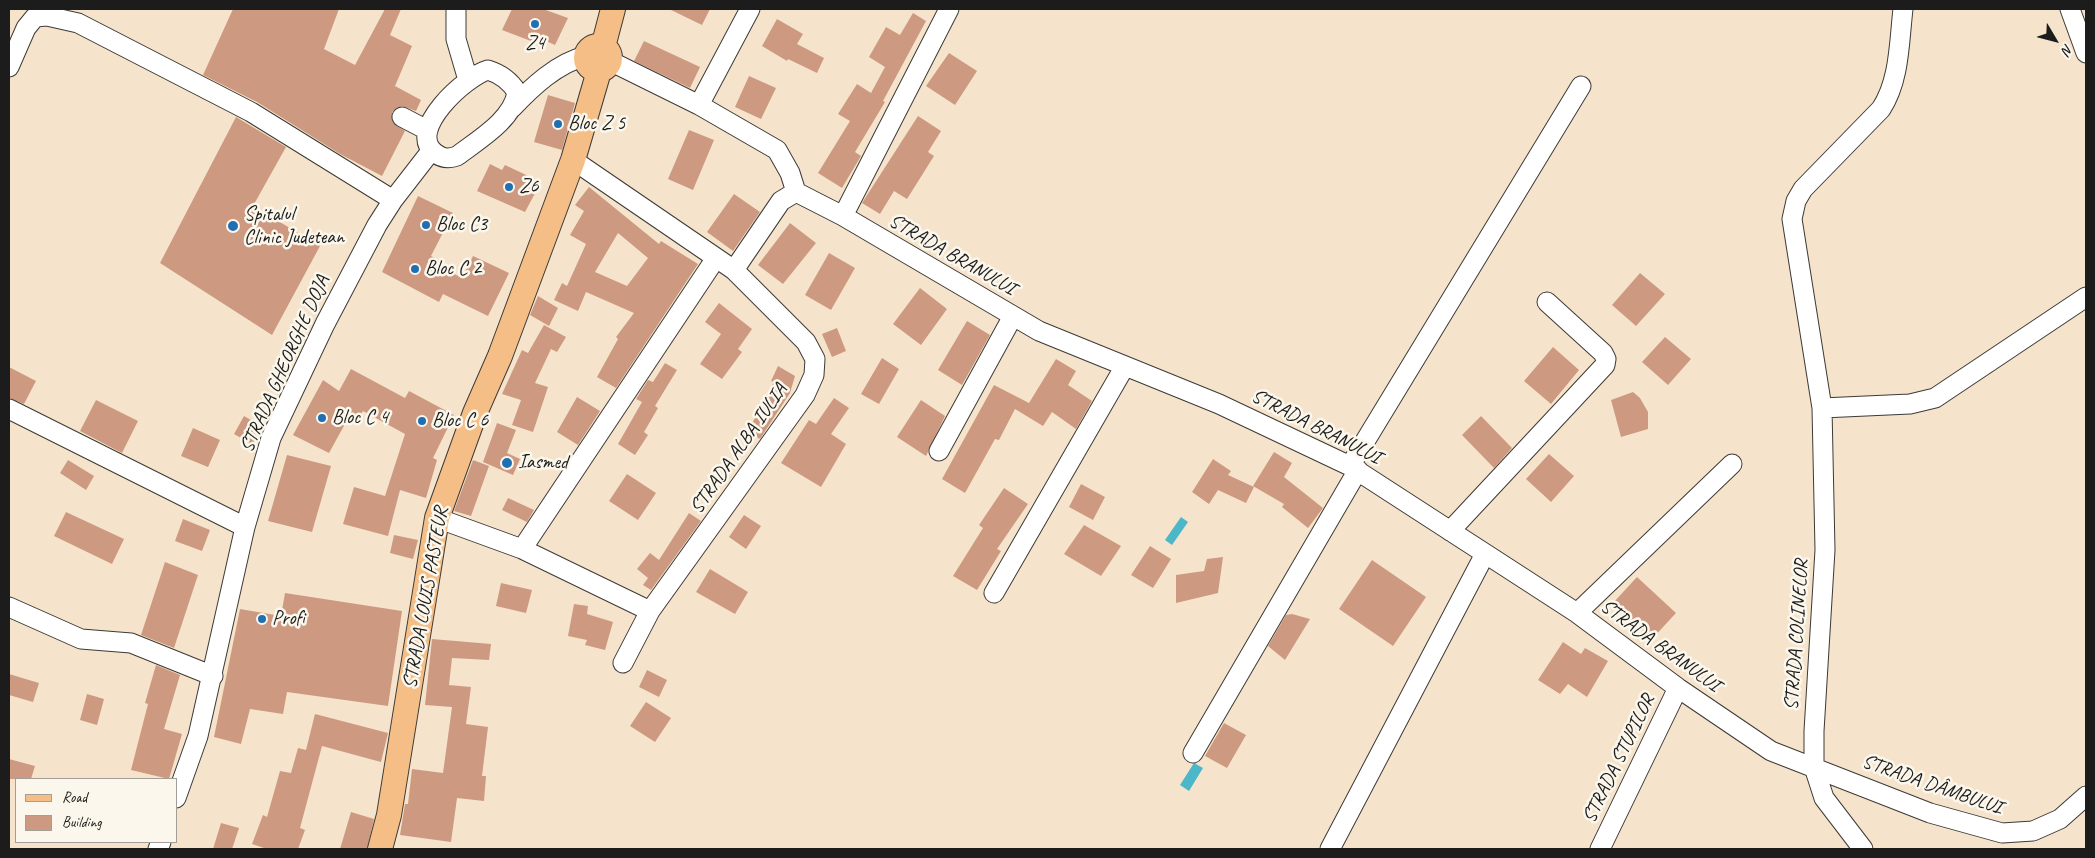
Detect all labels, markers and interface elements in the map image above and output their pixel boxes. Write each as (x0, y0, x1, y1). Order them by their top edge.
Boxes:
north arrow (2030, 15, 2080, 65)
marker: Z4 (529, 18, 541, 30)
place label: Z4 (525, 32, 545, 56)
text: N (2058, 41, 2077, 58)
place label: Bloc Z 5 (568, 112, 625, 136)
marker: Bloc Z 5 (552, 118, 564, 130)
place label: Z6 (519, 175, 538, 199)
marker: Z6 (503, 181, 515, 193)
place label: Spitalul Clinic Judetean (244, 203, 344, 250)
street label: STRADA BRANULUI (884, 209, 1020, 301)
place label: Bloc C3 (436, 213, 487, 237)
marker: Spitalul Clinic Judetean (226, 219, 240, 233)
marker: Bloc C3 (420, 219, 432, 231)
place label: Bloc C 2 (425, 257, 481, 281)
marker: Bloc C 2 (409, 263, 421, 275)
street label: STRADA GHEORGHE DOJA (235, 272, 335, 456)
street label: STRADA ALBA IULIA (685, 379, 793, 519)
street label: STRADA BRANULUI (1247, 384, 1385, 470)
place label: Bloc C 4 (332, 406, 388, 430)
place label: Bloc C 6 (432, 409, 488, 433)
marker: Bloc C 4 (316, 412, 328, 424)
marker: Bloc C 6 (416, 415, 428, 427)
place label: Iasmed (518, 451, 568, 475)
marker: Iasmed (500, 456, 514, 470)
street label: STRADA LOUIS PASTEUR (398, 506, 454, 690)
street label: STRADA COLINELOR (1780, 559, 1814, 711)
street label: STRADA BRANULUI (1595, 594, 1725, 698)
place label: Profi (272, 607, 305, 631)
marker: Profi (256, 613, 268, 625)
street label: STRADA STUPILOR (1578, 691, 1660, 827)
street label: STRADA DÂMBULUI (1859, 750, 2005, 820)
legend (15, 778, 178, 843)
text: Road (62, 788, 87, 807)
text: Building (62, 813, 101, 832)

